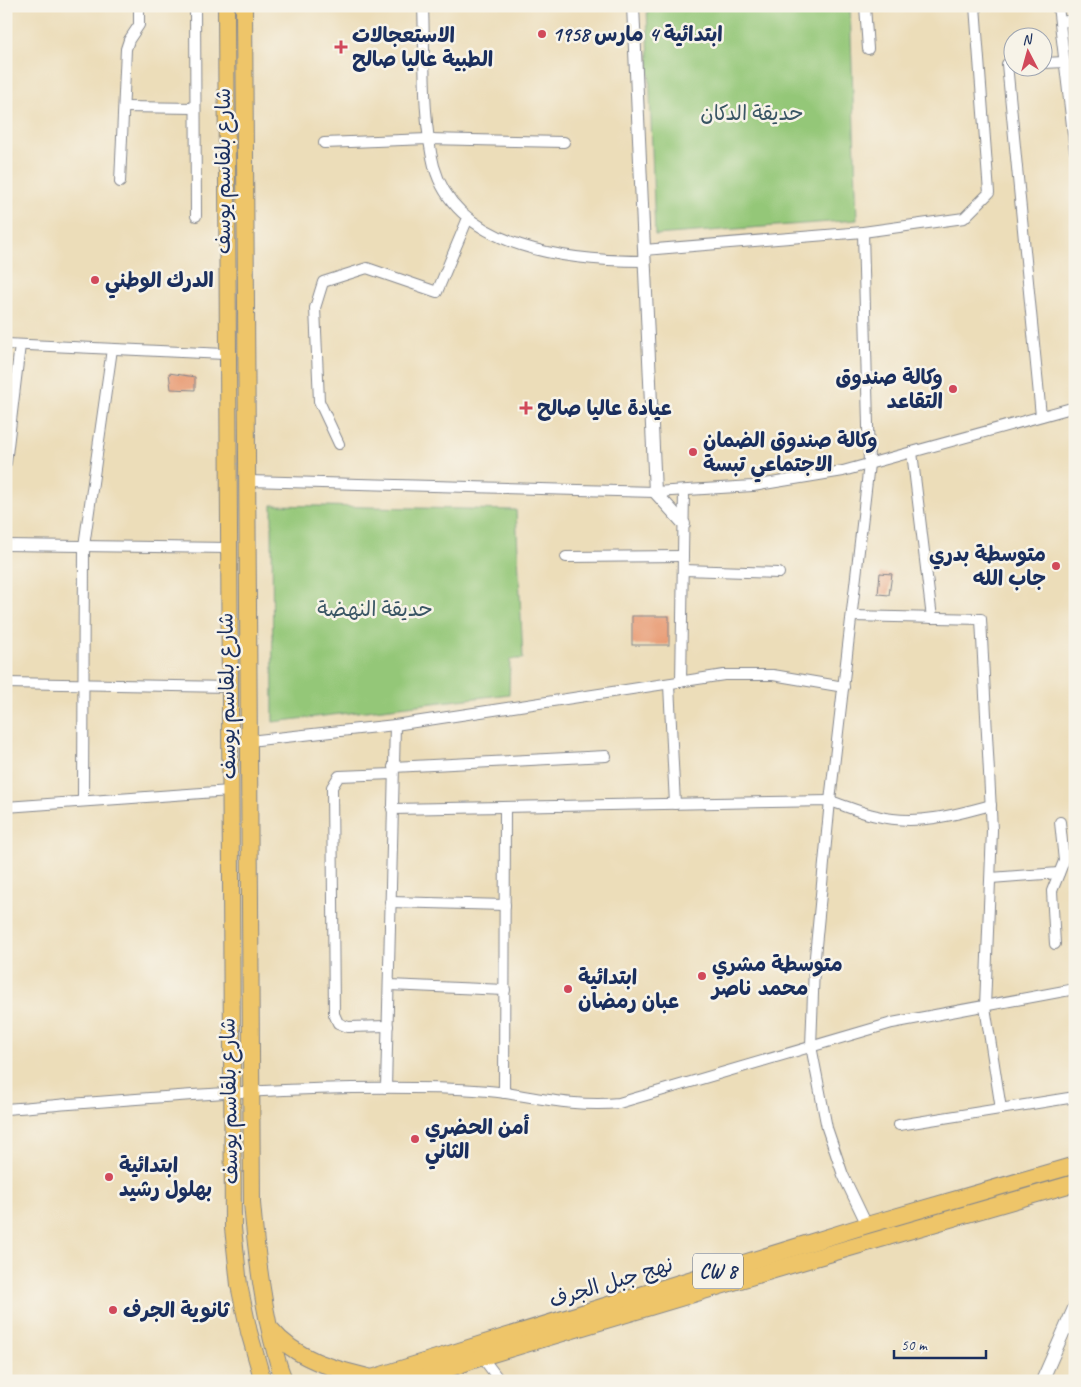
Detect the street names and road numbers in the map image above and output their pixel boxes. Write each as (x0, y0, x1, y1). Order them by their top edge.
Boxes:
street label: شارع بلقاسم يوسف (210, 88, 239, 254)
street label: شارع بلقاسم يوسف (213, 612, 244, 780)
street label: شارع بلقاسم يوسف (215, 1017, 246, 1185)
street label: نهج جبل الجرف (546, 1251, 676, 1314)
road number: CW 8 (693, 1254, 743, 1288)

